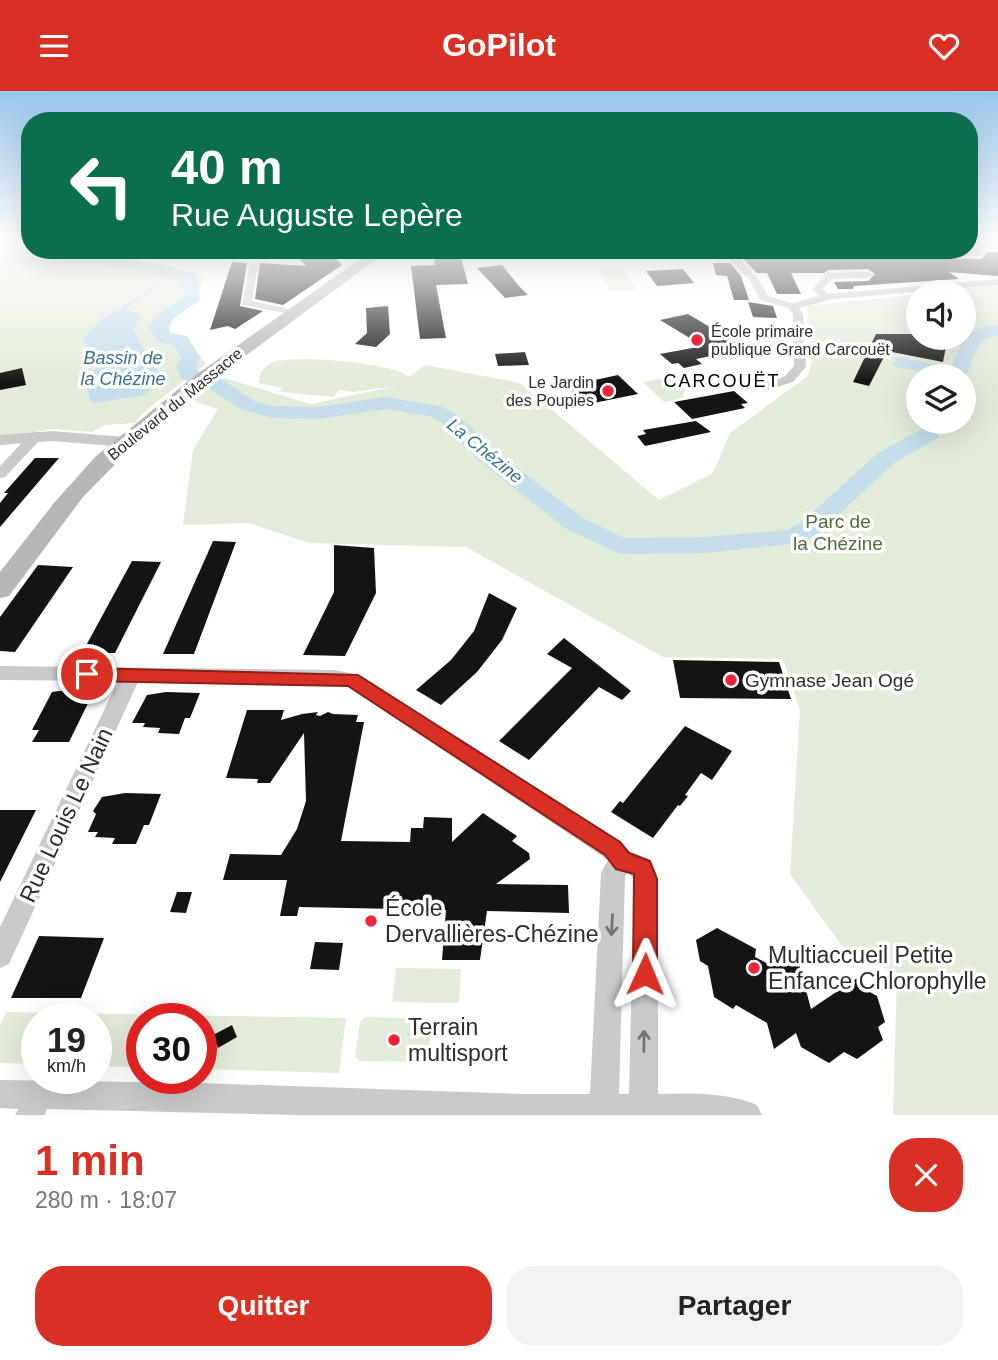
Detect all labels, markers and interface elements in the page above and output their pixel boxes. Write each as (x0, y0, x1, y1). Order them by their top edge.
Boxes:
icon: menu (35, 27, 73, 65)
text: GoPilot (442, 27, 556, 63)
icon: heart (925, 27, 963, 65)
icon: left (56, 140, 147, 231)
text: 40 m (171, 140, 283, 194)
text: Rue Auguste Lepère (171, 197, 463, 233)
map controls (906, 280, 976, 434)
button: sound (906, 280, 976, 350)
place label: École primaire publique Grand Carcouët (711, 322, 890, 358)
marker: École primaire publique Grand Carcouët (689, 332, 705, 348)
street label: Boulevard du Massacre (104, 344, 246, 463)
water label: Bassin de la Chézine (80, 348, 166, 389)
button: layers (906, 364, 976, 434)
district label: CARCOUËT (663, 371, 781, 391)
place label: Le Jardin des Poupies (506, 374, 594, 409)
marker: Le Jardin des Poupies (600, 383, 616, 399)
water label: La Chézine (443, 415, 527, 487)
park label: Parc de la Chézine (793, 511, 883, 554)
pin (57, 644, 117, 704)
icon: arrive (68, 655, 106, 693)
place label: Gymnase Jean Ogé (745, 670, 914, 691)
marker: Gymnase Jean Ogé (723, 672, 739, 688)
street label: Rue Louis Le Nain (14, 724, 118, 906)
place label: École Dervallières-Chézine (385, 895, 598, 947)
marker: École Dervallières-Chézine (363, 913, 379, 929)
one-way arrow (605, 913, 618, 936)
position arrow (608, 937, 682, 1011)
place label: Multiaccueil Petite Enfance Chlorophylle (768, 942, 987, 994)
marker: Multiaccueil Petite Enfance Chlorophylle (746, 960, 762, 976)
speed limit sign: 30 (126, 1003, 217, 1094)
place label: Terrain multisport (408, 1014, 508, 1066)
text: 19 (47, 1020, 86, 1059)
one-way arrow (637, 1030, 651, 1053)
marker: Terrain multisport (386, 1032, 402, 1048)
text: km/h (47, 1056, 86, 1076)
text: 1 min (35, 1137, 145, 1184)
button: close (889, 1138, 963, 1212)
text: 280 m · 18:07 (35, 1187, 177, 1213)
button: Quitter (35, 1266, 492, 1346)
button: Partager (506, 1266, 963, 1346)

